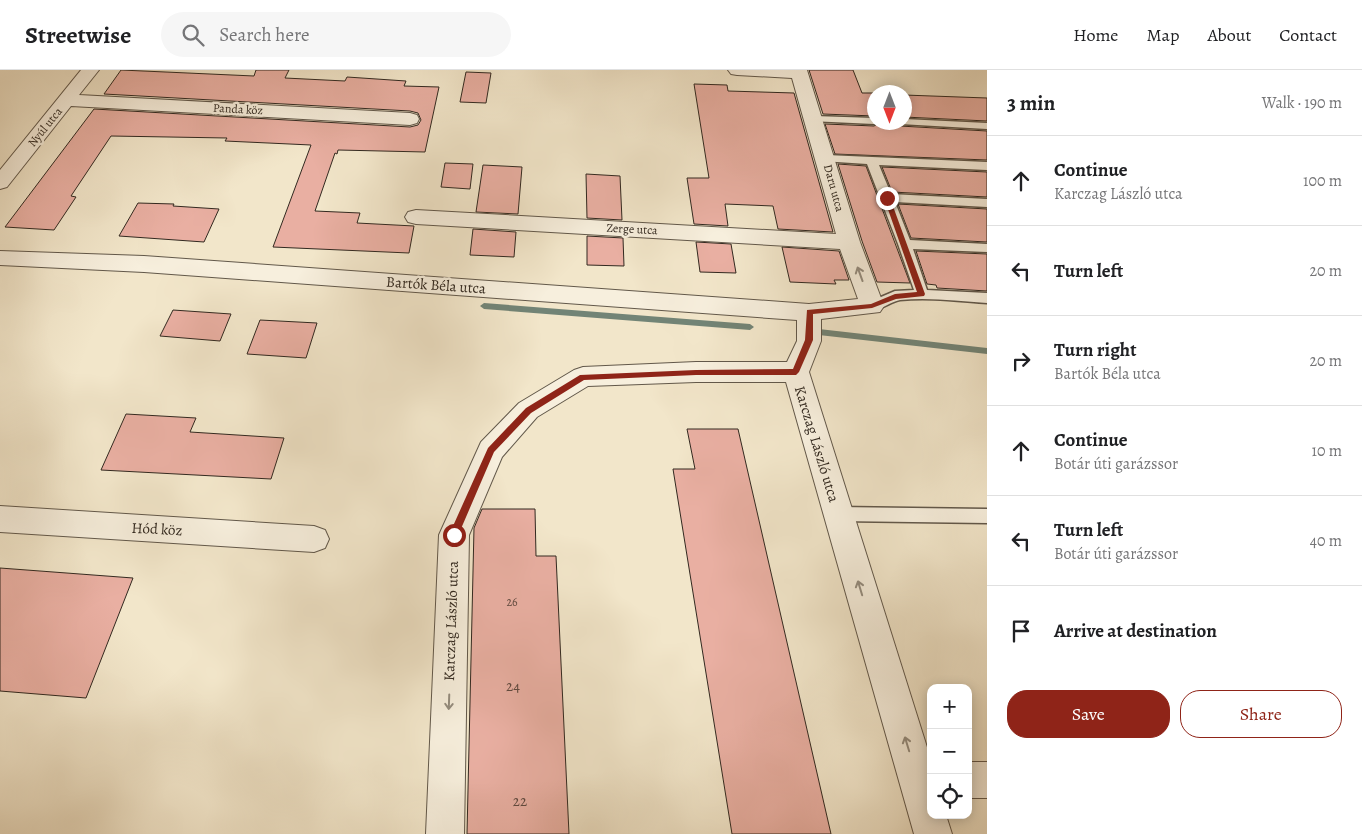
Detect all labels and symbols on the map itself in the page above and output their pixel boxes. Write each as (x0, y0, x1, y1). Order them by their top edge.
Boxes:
north arrow (867, 85, 912, 130)
street label: Panda köz (213, 100, 263, 118)
street label: Nyúl utca (24, 104, 66, 150)
street label: Daru utca (820, 162, 848, 214)
route end (876, 187, 899, 210)
street label: Zerge utca (606, 220, 658, 238)
one-way arrow (855, 267, 865, 282)
street label: Bartók Béla utca (385, 272, 487, 298)
street label: Karczag László utca (790, 383, 844, 505)
street label: Hód köz (131, 518, 183, 540)
route start (443, 524, 466, 547)
street label: Karczag László utca (439, 560, 463, 682)
one-way arrow (855, 581, 865, 597)
house number: 26 (506, 594, 518, 610)
house number: 24 (506, 676, 520, 696)
one-way arrow (444, 694, 454, 710)
one-way arrow (902, 736, 912, 752)
house number: 22 (513, 791, 527, 811)

